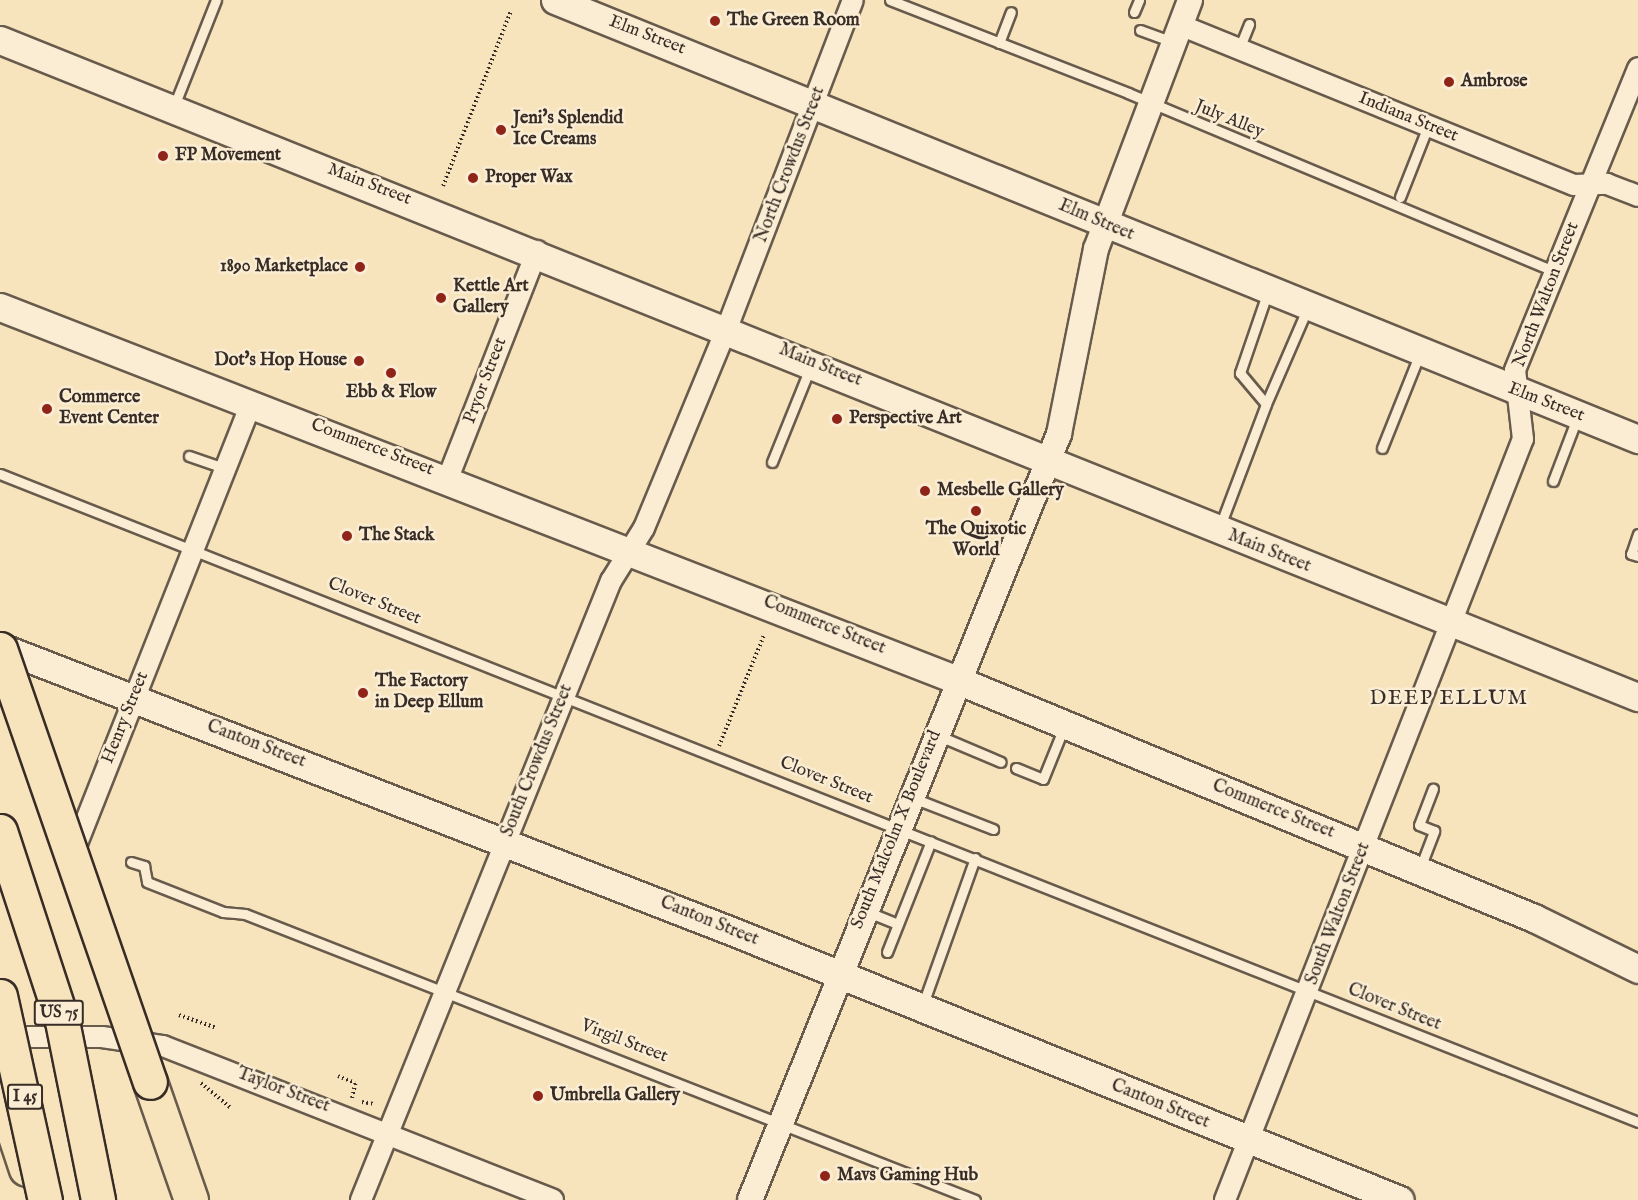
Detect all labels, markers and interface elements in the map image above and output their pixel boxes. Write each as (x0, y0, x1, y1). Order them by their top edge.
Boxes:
place label: The Green Room (727, 10, 860, 32)
street label: Elm Street (606, 12, 688, 60)
marker: The Green Room (708, 14, 722, 28)
place label: Ambrose (1461, 71, 1527, 93)
marker: Ambrose (1442, 75, 1456, 89)
street label: North Crowdus Street (751, 84, 831, 246)
street label: Indiana Street (1355, 88, 1461, 148)
street label: July Alley (1191, 96, 1267, 144)
place label: Jeni's Splendid Ice Creams (513, 109, 623, 152)
marker: Jeni's Splendid Ice Creams (494, 123, 508, 137)
place label: FP Movement (175, 145, 281, 167)
marker: FP Movement (156, 149, 170, 163)
street label: Main Street (324, 159, 414, 211)
place label: Proper Wax (485, 167, 573, 189)
marker: Proper Wax (466, 171, 480, 185)
street label: Elm Street (1055, 195, 1137, 247)
street label: North Walton Street (1509, 219, 1585, 371)
place label: 1890 Marketplace (220, 256, 348, 278)
marker: 1890 Marketplace (353, 260, 367, 274)
place label: Kettle Art Gallery (453, 277, 529, 320)
marker: Kettle Art Gallery (434, 291, 448, 305)
street label: Pryor Street (460, 335, 512, 427)
street label: Main Street (775, 340, 865, 392)
place label: Dot's Hop House (214, 350, 347, 372)
marker: Dot's Hop House (352, 354, 366, 368)
marker: Ebb & Flow (384, 366, 398, 380)
street label: Elm Street (1505, 379, 1587, 427)
place label: Ebb & Flow (346, 382, 436, 404)
place label: Commerce Event Center (59, 388, 159, 430)
marker: Commerce Event Center (40, 402, 54, 416)
place label: Perspective Art (849, 408, 962, 430)
marker: Perspective Art (830, 412, 844, 426)
street label: Commerce Street (308, 415, 436, 481)
place label: Mesbelle Gallery (937, 480, 1064, 502)
marker: Mesbelle Gallery (918, 484, 932, 498)
marker: The Quixotic World (969, 504, 983, 518)
place label: The Quixotic World (926, 520, 1026, 562)
place label: The Stack (359, 525, 434, 547)
street label: Main Street (1224, 526, 1314, 578)
marker: The Stack (340, 529, 354, 543)
street label: Clover Street (324, 574, 424, 630)
street label: Commerce Street (760, 592, 888, 660)
street label: Henry Street (98, 669, 154, 767)
place label: The Factory in Deep Ellum (375, 672, 483, 714)
street label: South Crowdus Street (498, 682, 578, 840)
marker: The Factory in Deep Ellum (356, 686, 370, 700)
district label: DEEP ELLUM (1370, 686, 1528, 712)
street label: Canton Street (203, 716, 309, 774)
street label: South Malcolm X Boulevard (847, 728, 947, 932)
street label: Clover Street (776, 753, 876, 809)
street label: Commerce Street (1209, 776, 1337, 844)
street label: South Walton Street (1302, 840, 1376, 988)
street label: Canton Street (657, 892, 761, 952)
street label: Clover Street (1344, 980, 1444, 1036)
road number: US 75 (34, 1000, 84, 1026)
street label: Virgil Street (577, 1016, 671, 1068)
street label: Taylor Street (233, 1063, 333, 1119)
street label: Canton Street (1108, 1075, 1212, 1135)
road number: I 45 (7, 1084, 43, 1110)
place label: Umbrella Gallery (550, 1085, 680, 1107)
marker: Umbrella Gallery (531, 1089, 545, 1103)
place label: Mavs Gaming Hub (837, 1165, 978, 1187)
marker: Mavs Gaming Hub (818, 1169, 832, 1183)

